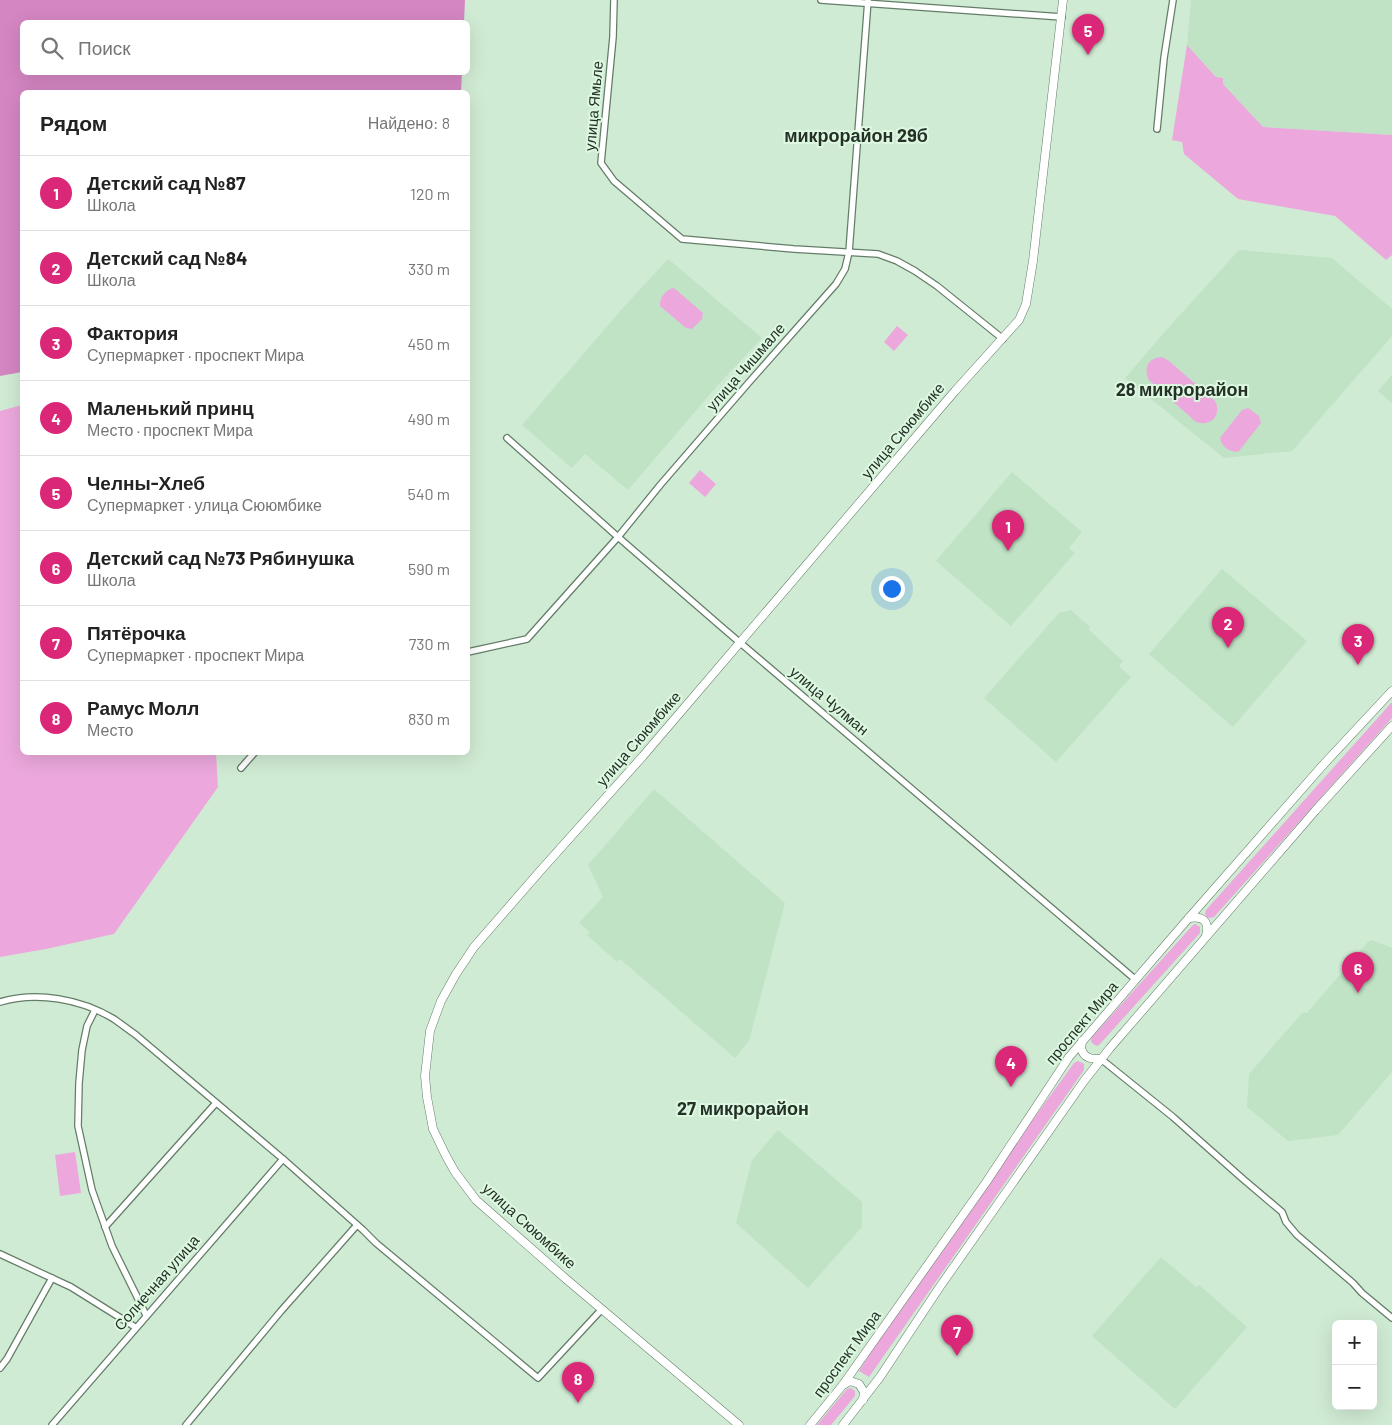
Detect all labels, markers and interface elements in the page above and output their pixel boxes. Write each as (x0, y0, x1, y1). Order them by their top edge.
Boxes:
pin: 5 (1072, 14, 1104, 55)
search box (20, 20, 470, 75)
icon: search (38, 34, 66, 62)
text: Поиск (78, 36, 131, 59)
street label: улица Ямьле (580, 60, 606, 152)
text: Рядом (40, 110, 107, 135)
text: Найдено: 8 (368, 113, 450, 132)
district label: микрорайон 29б (784, 124, 928, 146)
text: Детский сад №87 (87, 171, 246, 194)
text: 1 (53, 184, 59, 203)
text: 120 m (410, 184, 450, 203)
text: Школа (87, 195, 136, 214)
text: Детский сад №84 (87, 246, 248, 269)
text: 2 (52, 259, 60, 278)
text: 330 m (408, 259, 450, 278)
text: Школа (87, 270, 136, 289)
street label: улица Чишмале (702, 319, 788, 414)
text: Фактория (87, 321, 178, 344)
text: 3 (52, 334, 60, 353)
text: 450 m (407, 334, 450, 353)
text: Супермаркет · проспект Мира (87, 345, 304, 364)
district label: 28 микрорайон (1116, 378, 1248, 400)
street label: улица Сююмбике (857, 379, 948, 482)
text: Маленький принц (87, 396, 254, 419)
text: 4 (51, 409, 61, 428)
text: 490 m (407, 409, 450, 428)
text: Место · проспект Мира (87, 420, 253, 439)
text: Челны-Хлеб (87, 471, 205, 494)
text: 5 (52, 484, 60, 503)
text: 540 m (407, 484, 450, 503)
text: Супермаркет · улица Сююмбике (87, 495, 322, 514)
pin: 1 (992, 510, 1024, 551)
text: Детский сад №73 Рябинушка (87, 546, 354, 569)
text: 6 (52, 559, 60, 578)
text: 590 m (408, 559, 450, 578)
text: Школа (87, 570, 136, 589)
your location (879, 576, 905, 602)
pin: 2 (1212, 607, 1244, 648)
text: Пятёрочка (87, 621, 185, 644)
pin: 3 (1342, 624, 1374, 665)
text: 7 (52, 634, 60, 653)
text: 730 m (409, 634, 450, 653)
text: Супермаркет · проспект Мира (87, 645, 304, 664)
street label: улица Чулман (787, 662, 873, 738)
street label: улица Сююмбике (592, 687, 684, 789)
text: Рамус Молл (87, 696, 199, 719)
text: 8 (52, 709, 60, 728)
text: 830 m (408, 709, 450, 728)
text: Место (87, 720, 133, 739)
pin: 6 (1342, 952, 1374, 993)
street label: проспект Мира (1041, 977, 1122, 1068)
pin: 4 (995, 1046, 1027, 1087)
district label: 27 микрорайон (677, 1097, 809, 1119)
street label: улица Сююмбике (479, 1179, 580, 1272)
street label: Солнечная улица (110, 1230, 203, 1334)
street label: проспект Мира (809, 1306, 884, 1400)
pin: 7 (941, 1315, 973, 1356)
map controls (1332, 1320, 1377, 1410)
button: + (1332, 1320, 1377, 1365)
pin: 8 (562, 1362, 594, 1403)
button: − (1332, 1365, 1377, 1410)

